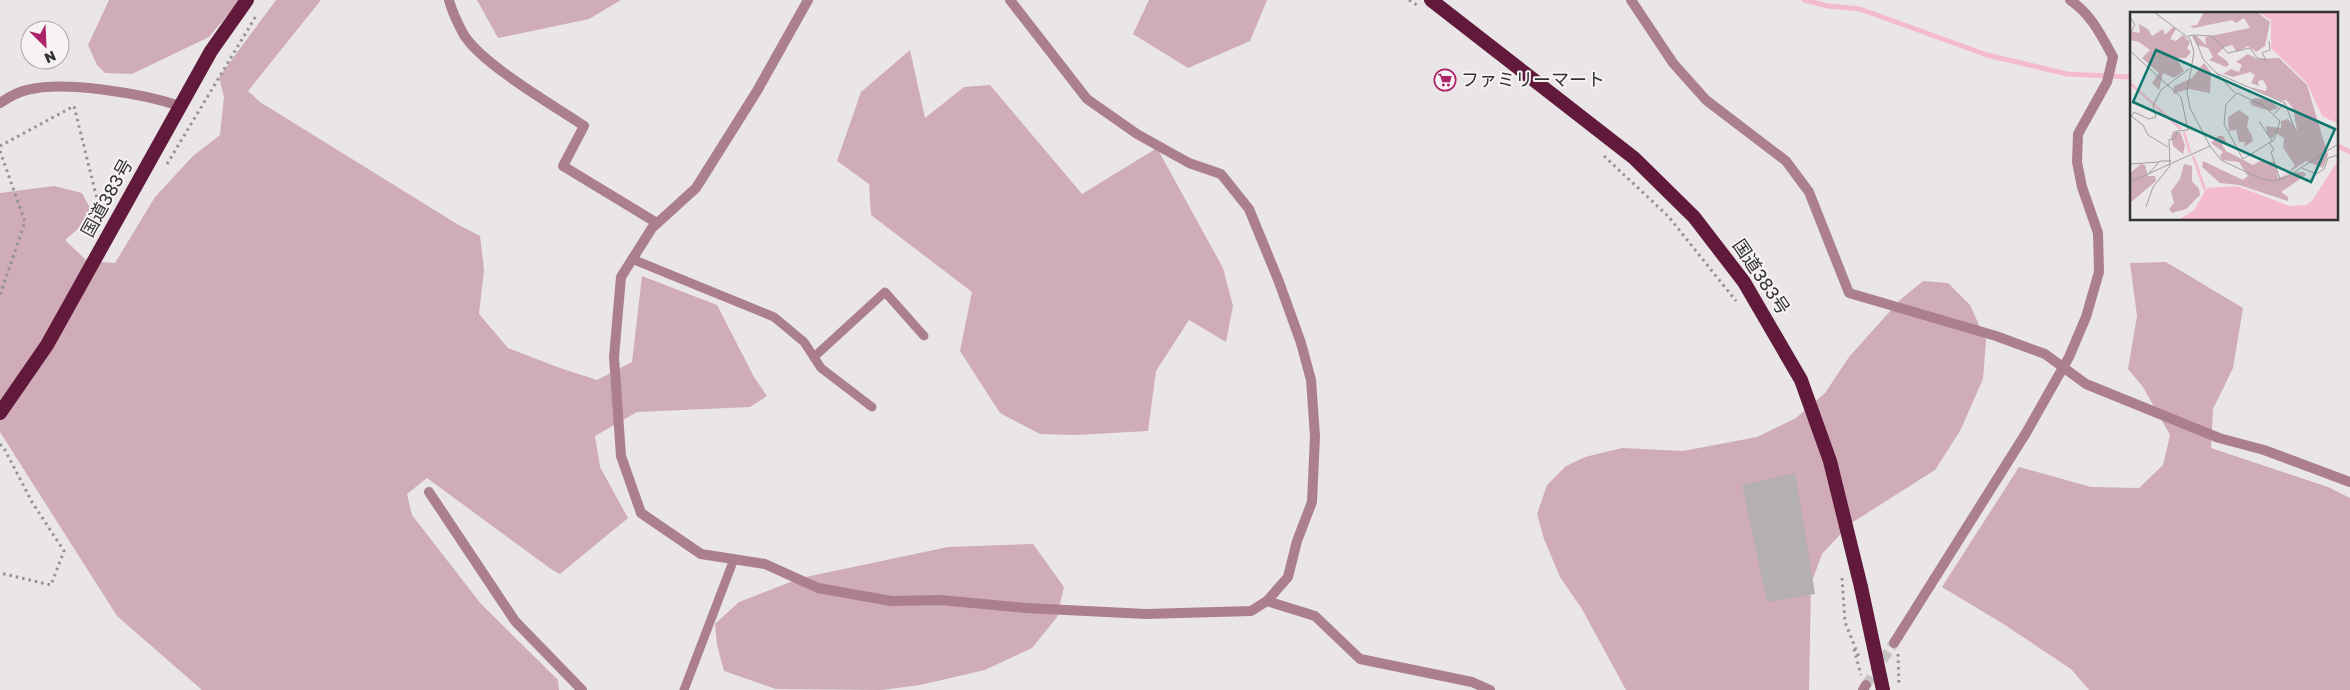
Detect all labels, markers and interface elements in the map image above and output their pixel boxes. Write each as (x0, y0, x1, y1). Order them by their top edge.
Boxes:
inset map (2130, 12, 2338, 220)
north arrow (20, 20, 70, 70)
text: N (42, 47, 59, 67)
supermarket icon: ファミリーマート (1433, 68, 1457, 92)
place label: ファミリーマート (1461, 68, 1605, 90)
street label: 国道383号 (76, 155, 137, 240)
street label: 国道383号 (1729, 235, 1795, 318)

